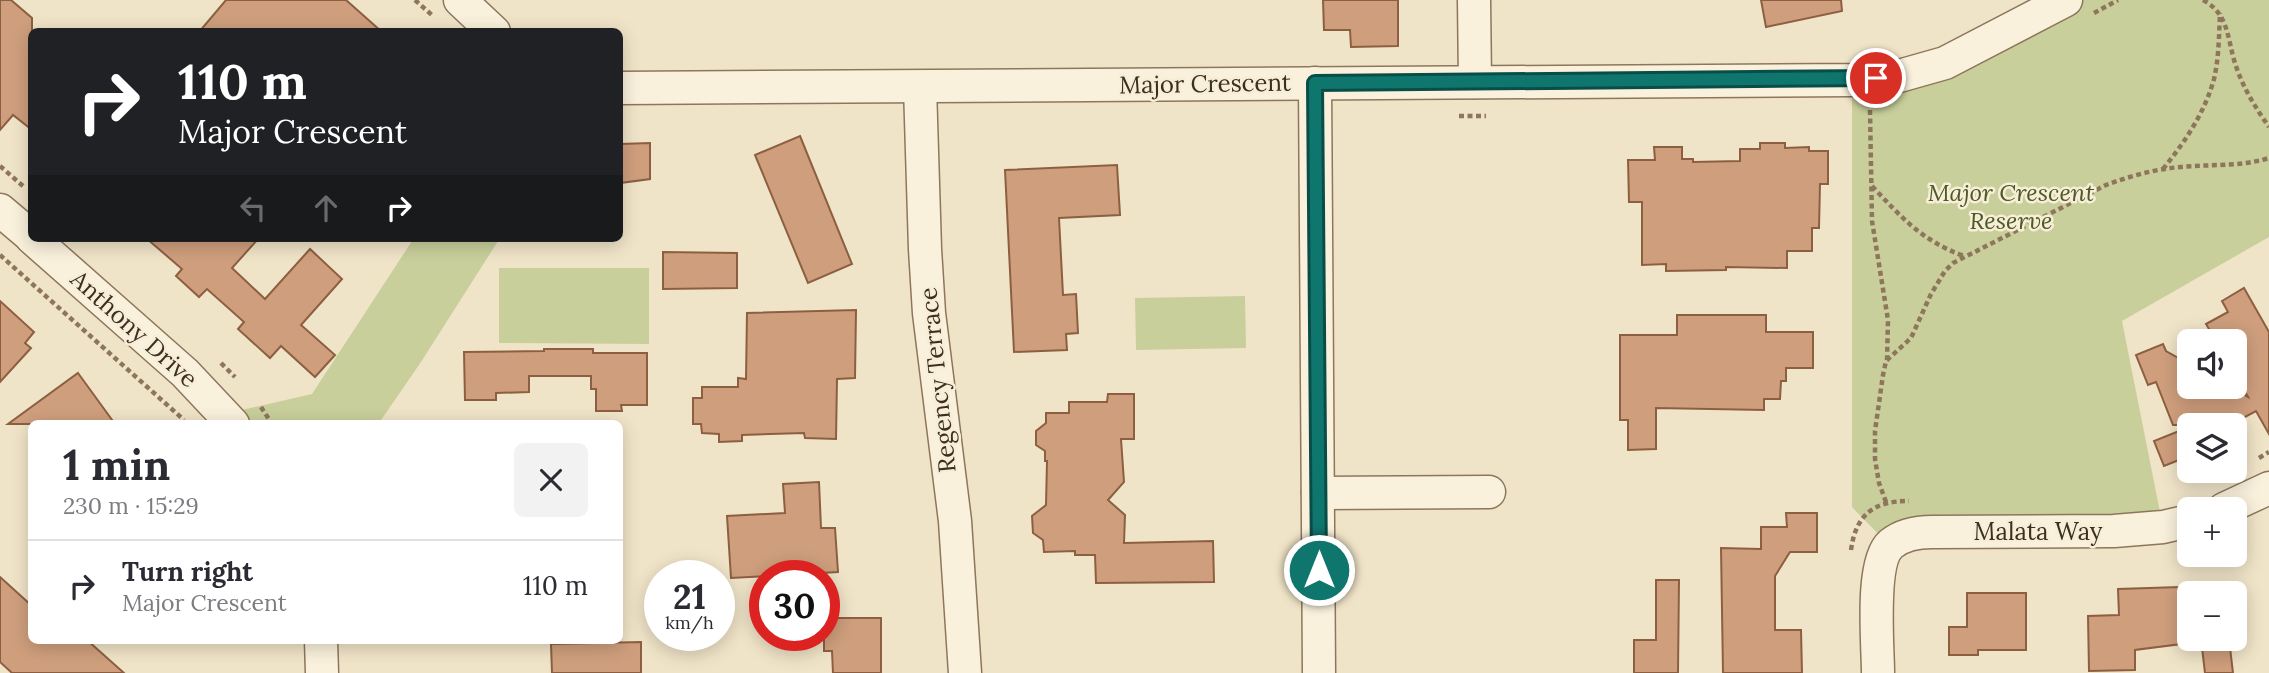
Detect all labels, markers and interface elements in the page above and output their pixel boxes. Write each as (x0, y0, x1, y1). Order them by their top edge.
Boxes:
pin (1846, 48, 1906, 108)
text: 110 m (178, 50, 307, 112)
icon: right (63, 56, 154, 147)
icon: arrive (1857, 59, 1895, 97)
street label: Major Crescent (1119, 66, 1292, 100)
text: Major Crescent (178, 111, 407, 152)
park label: Major Crescent Reserve (1928, 177, 2095, 236)
icon: left (234, 189, 272, 227)
icon: ahead (307, 189, 345, 227)
icon: right (380, 189, 418, 227)
street label: Anthony Drive (64, 263, 204, 394)
street label: Regency Terrace (912, 286, 963, 474)
map controls (2177, 329, 2247, 651)
button: sound (2177, 329, 2247, 399)
button: layers (2177, 413, 2247, 483)
text: 1 min (63, 438, 170, 492)
button: close (514, 443, 588, 517)
text: 230 m · 15:29 (63, 491, 199, 520)
button: + (2177, 497, 2247, 567)
street label: Malata Way (1974, 516, 2103, 547)
position arrow (1282, 533, 1356, 607)
text: Turn right (122, 555, 253, 588)
speed limit sign: 30 (749, 560, 840, 651)
icon: right (63, 567, 101, 605)
text: 110 m (523, 569, 588, 602)
text: 21 (673, 574, 706, 619)
button: − (2177, 581, 2247, 651)
text: Major Crescent (122, 588, 287, 617)
text: km/h (665, 611, 714, 634)

